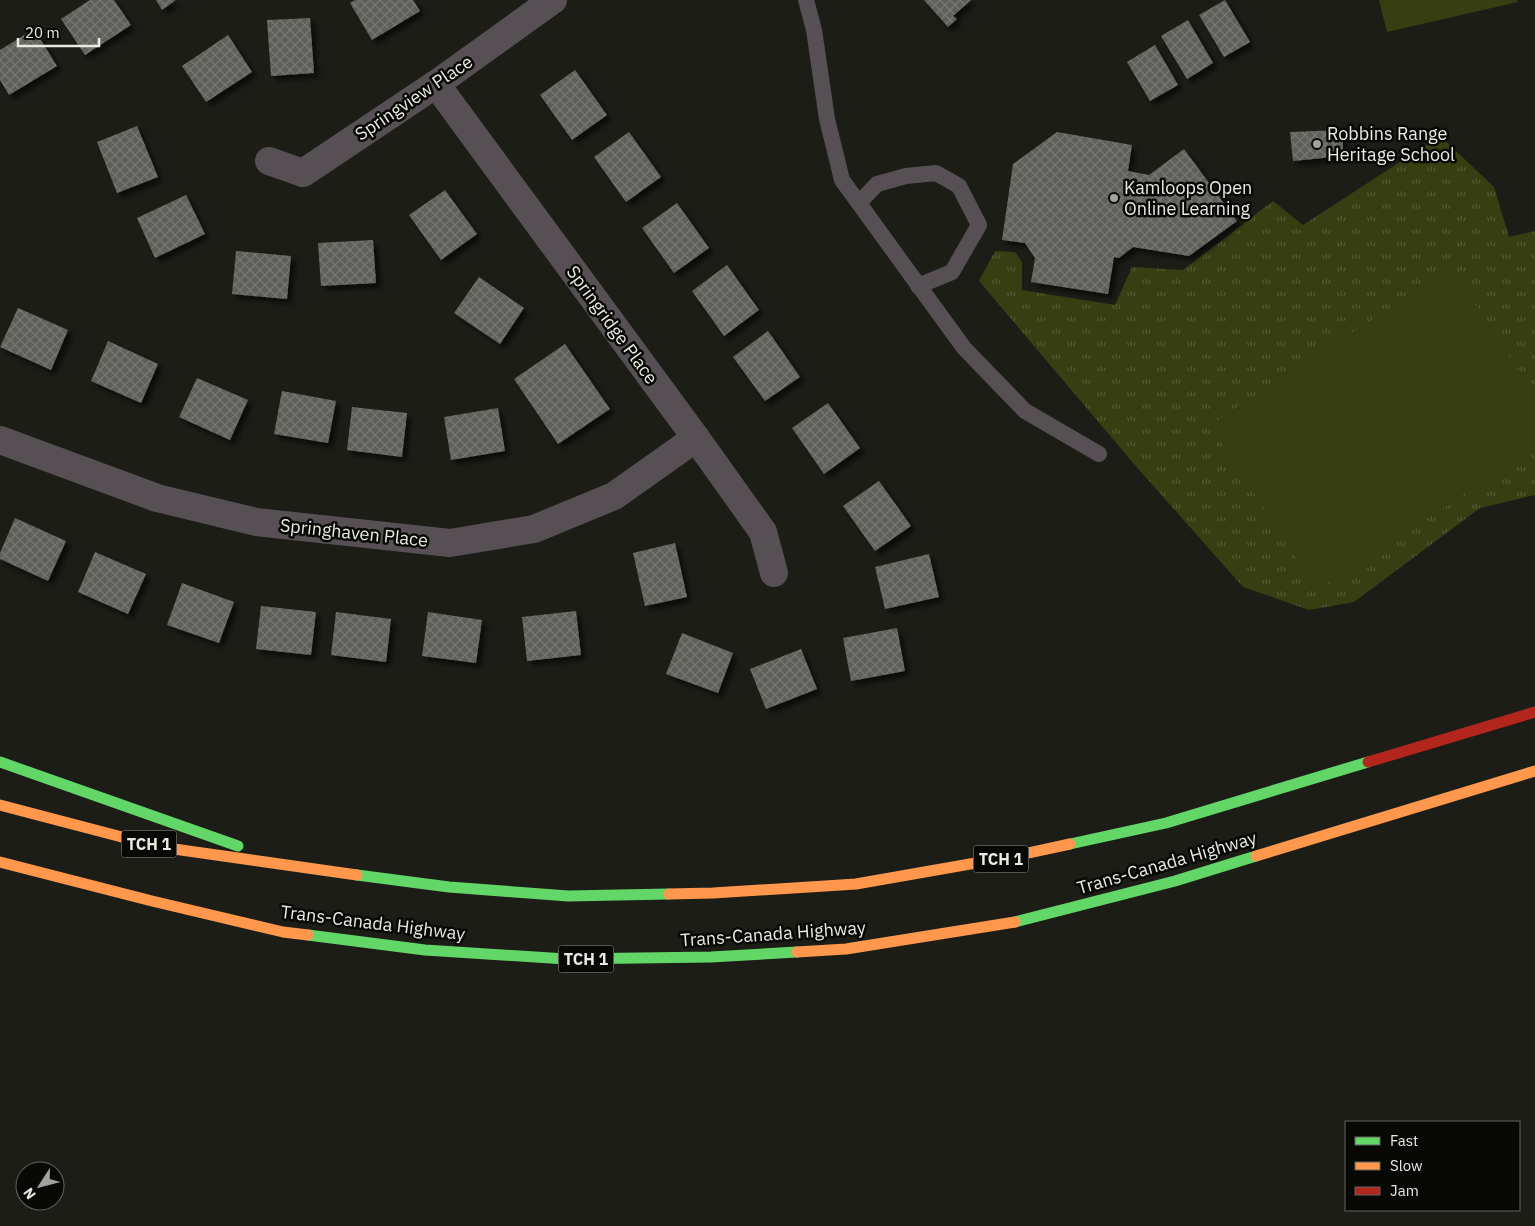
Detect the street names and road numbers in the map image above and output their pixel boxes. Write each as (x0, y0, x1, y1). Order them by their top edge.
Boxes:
street label: Springview Place (350, 50, 477, 145)
street label: Springridge Place (562, 261, 663, 389)
street label: Springhaven Place (279, 513, 429, 552)
street label: Trans-Canada Highway (1074, 826, 1259, 899)
road number: TCH 1 (122, 831, 176, 858)
road number: TCH 1 (974, 846, 1028, 872)
street label: Trans-Canada Highway (279, 900, 467, 945)
street label: Trans-Canada Highway (679, 916, 866, 951)
road number: TCH 1 (558, 946, 614, 972)

